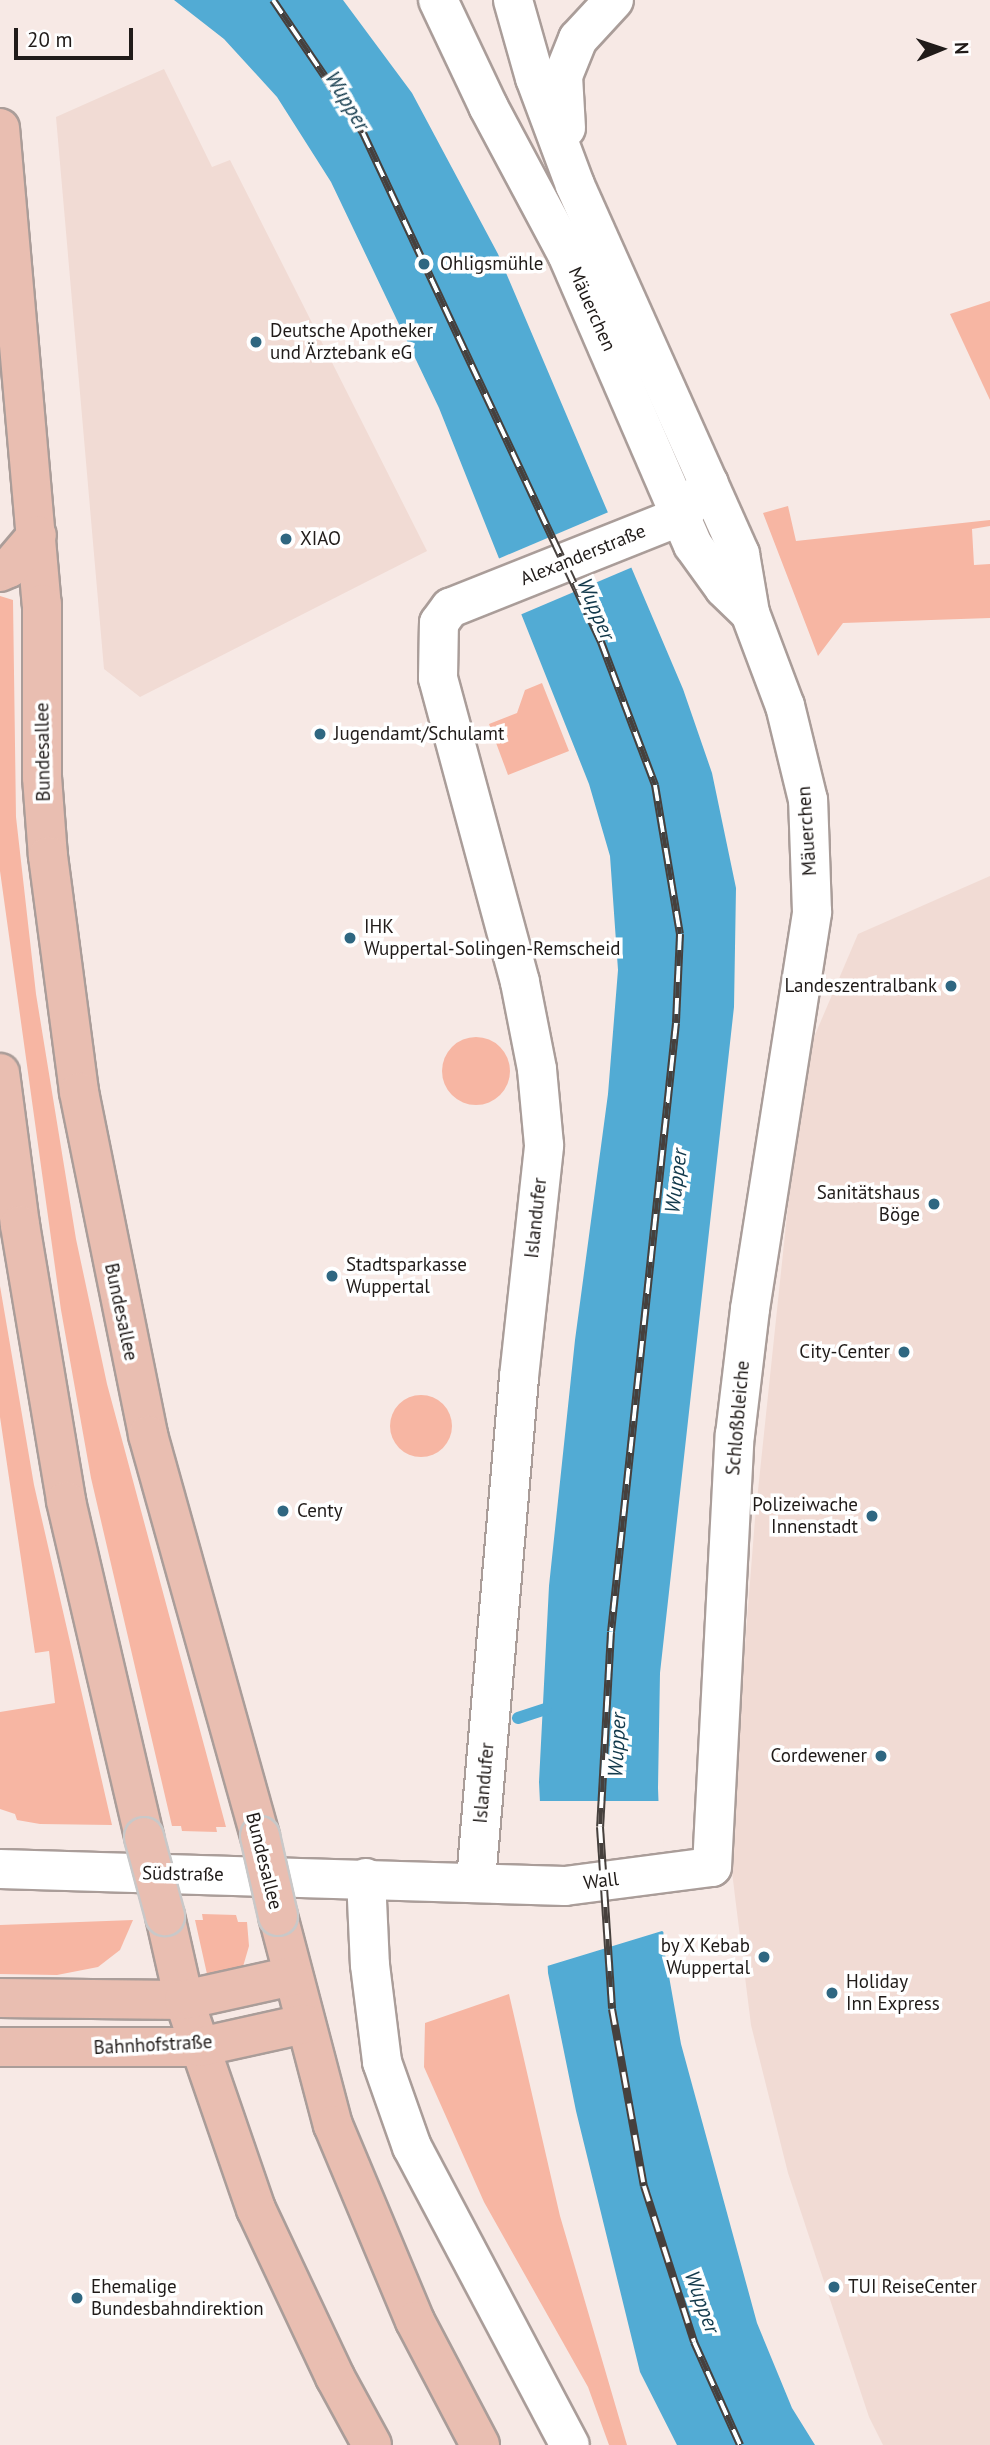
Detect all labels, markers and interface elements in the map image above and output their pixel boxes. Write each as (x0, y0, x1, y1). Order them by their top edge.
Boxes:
scale bar (18, 14, 136, 58)
north arrow (906, 14, 976, 84)
text: 20 m (27, 26, 73, 53)
text: N (950, 42, 974, 55)
water label: Wupper (320, 67, 374, 135)
place label: Ohligsmühle (440, 253, 543, 275)
marker: Ohligsmühle (414, 254, 434, 274)
street label: Mäuerchen (563, 263, 621, 355)
place label: Deutsche Apotheker und Ärztebank eG (270, 320, 433, 364)
marker: Deutsche Apotheker und Ärztebank eG (248, 334, 264, 350)
street label: Alexanderstraße (517, 520, 649, 590)
place label: XIAO (300, 528, 341, 550)
marker: XIAO (278, 531, 294, 547)
water label: Wupper (572, 574, 620, 644)
street label: Bundesallee (31, 702, 55, 802)
place label: Jugendamt/Schulamt (334, 723, 504, 745)
marker: Jugendamt/Schulamt (312, 726, 328, 742)
street label: Mäuerchen (792, 785, 822, 877)
place label: IHK Wuppertal-Solingen-Remscheid (364, 916, 620, 960)
marker: IHK Wuppertal-Solingen-Remscheid (342, 930, 358, 946)
place label: Landeszentralbank (785, 975, 937, 997)
marker: Landeszentralbank (943, 978, 959, 994)
water label: Wupper (660, 1147, 692, 1215)
street label: Islandufer (520, 1176, 552, 1260)
place label: Sanitätshaus Böge (817, 1182, 920, 1226)
marker: Sanitätshaus Böge (926, 1196, 942, 1212)
place label: Stadtsparkasse Wuppertal (346, 1254, 467, 1298)
street label: Bundesallee (100, 1261, 142, 1363)
marker: Stadtsparkasse Wuppertal (324, 1268, 340, 1284)
place label: City-Center (799, 1341, 890, 1363)
marker: City-Center (896, 1344, 912, 1360)
street label: Schloßbleiche (722, 1360, 754, 1476)
place label: Polizeiwache Innenstadt (752, 1494, 858, 1538)
place label: Centy (297, 1500, 343, 1522)
marker: Centy (275, 1503, 291, 1519)
marker: Polizeiwache Innenstadt (864, 1508, 880, 1524)
water label: Wupper (603, 1712, 631, 1778)
street label: Islandufer (469, 1742, 499, 1824)
place label: Cordewener (771, 1745, 867, 1767)
marker: Cordewener (873, 1748, 889, 1764)
street label: Bundesallee (241, 1810, 287, 1912)
street label: Südstraße (142, 1862, 224, 1886)
street label: Wall (582, 1868, 620, 1894)
place label: by X Kebab Wuppertal (659, 1935, 750, 1979)
marker: by X Kebab Wuppertal (756, 1949, 772, 1965)
place label: Holiday Inn Express (846, 1971, 940, 2015)
marker: Holiday Inn Express (824, 1985, 840, 2001)
street label: Bahnhofstraße (93, 2031, 213, 2059)
water label: Wupper (679, 2267, 725, 2337)
place label: Ehemalige Bundesbahndirektion (91, 2276, 264, 2320)
place label: TUI ReiseCenter (848, 2276, 977, 2298)
marker: TUI ReiseCenter (826, 2279, 842, 2295)
marker: Ehemalige Bundesbahndirektion (69, 2290, 85, 2306)

